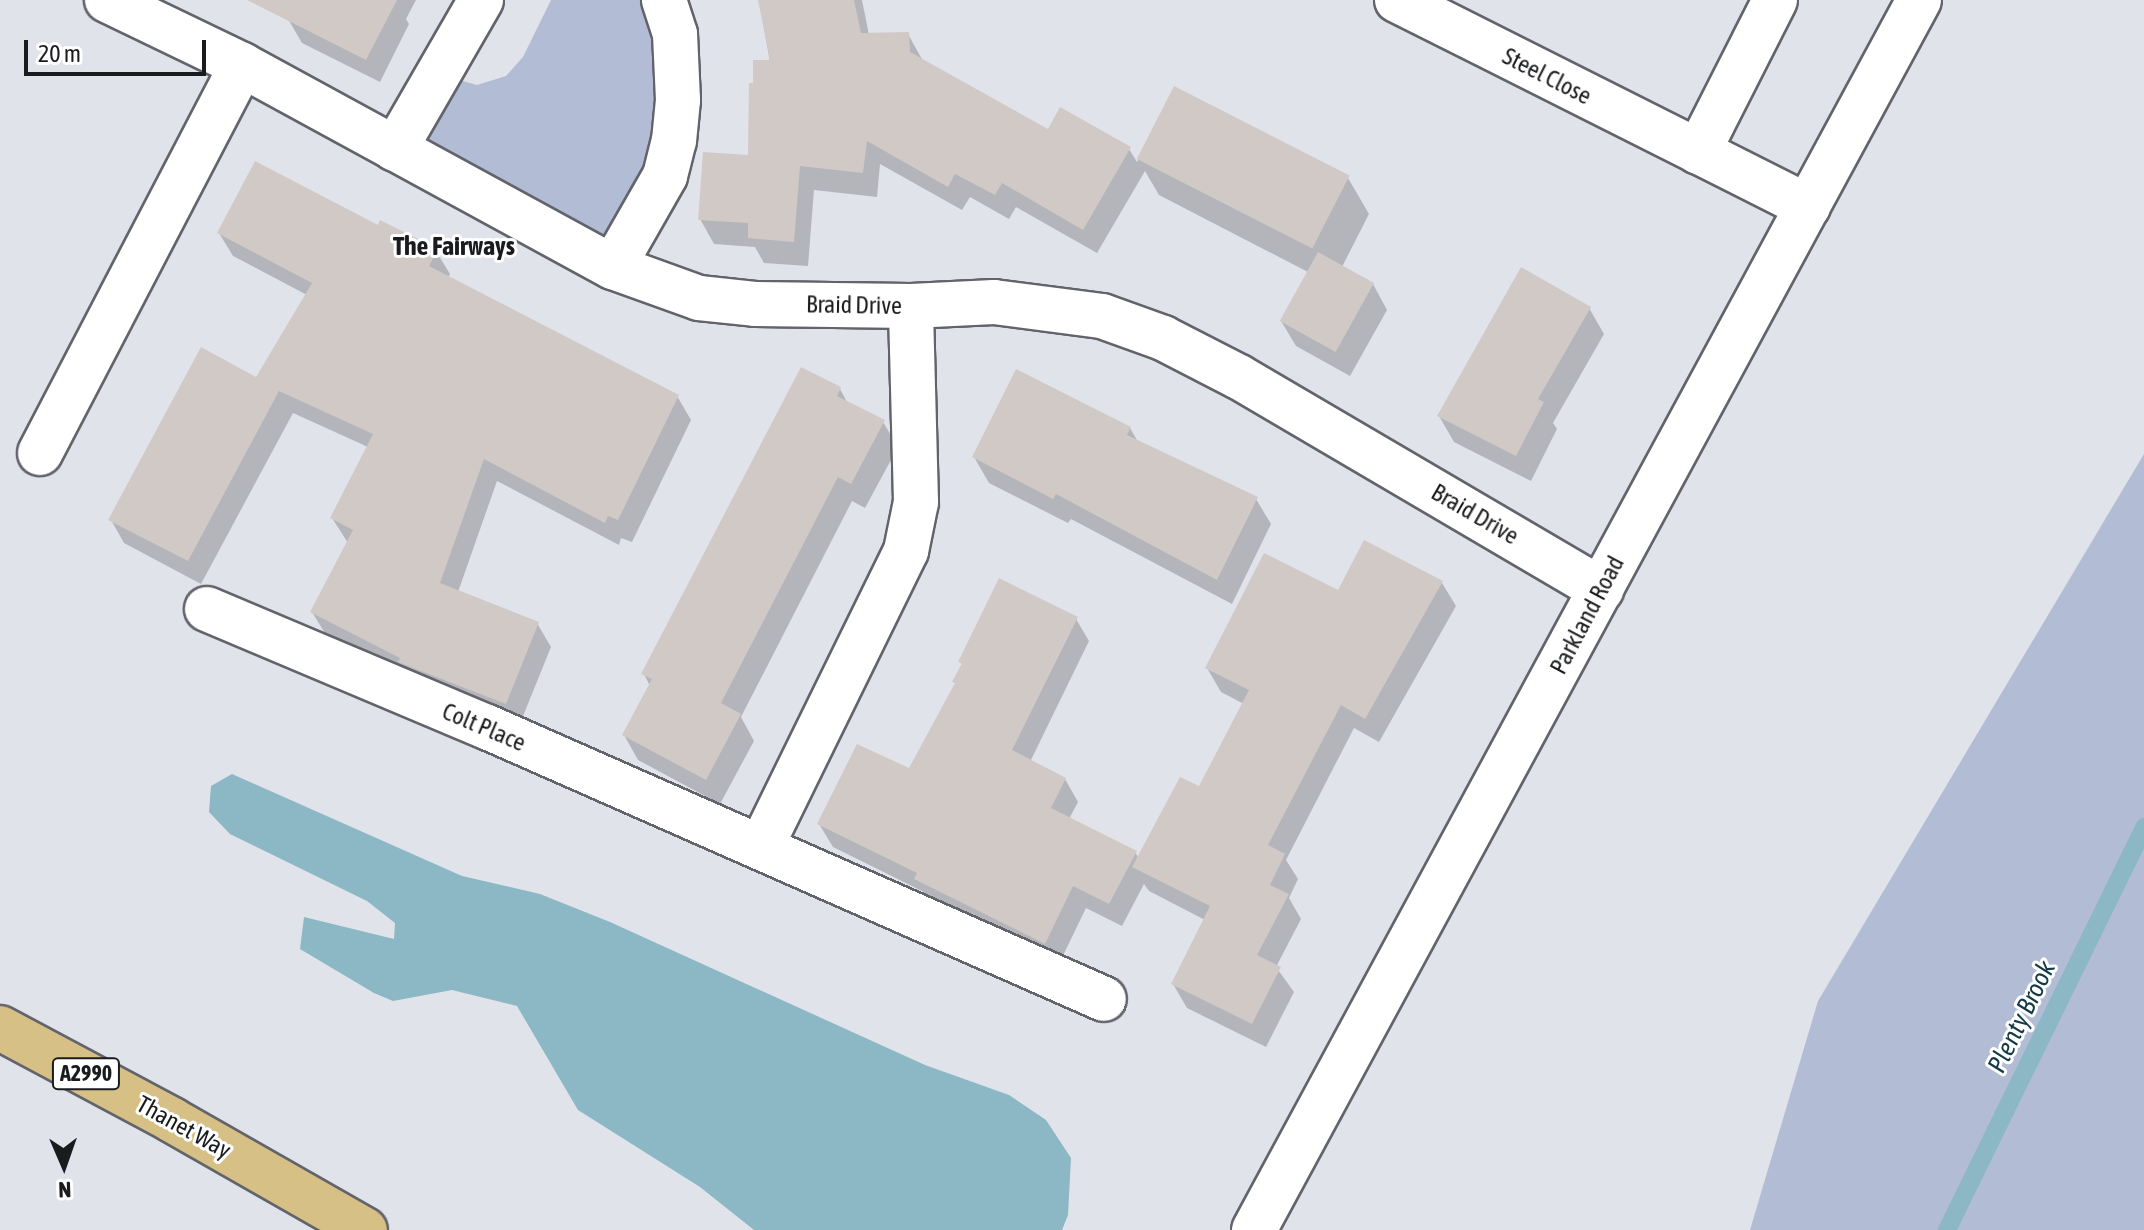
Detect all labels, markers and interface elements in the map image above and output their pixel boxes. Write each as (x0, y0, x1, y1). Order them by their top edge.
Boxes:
scale bar (28, 24, 210, 74)
text: 20 m (38, 40, 81, 67)
street label: Steel Close (1498, 41, 1596, 111)
district label: The Fairways (393, 231, 515, 263)
street label: Braid Drive (806, 290, 902, 320)
street label: Braid Drive (1426, 478, 1524, 550)
street label: Parkland Road (1544, 551, 1630, 679)
street label: Colt Place (438, 697, 530, 757)
water label: Plenty Brook (1982, 956, 2062, 1078)
road number: A2990 (50, 1056, 122, 1092)
street label: Thanet Way (132, 1089, 236, 1165)
north arrow (24, 1126, 104, 1206)
text: N (58, 1177, 72, 1203)

